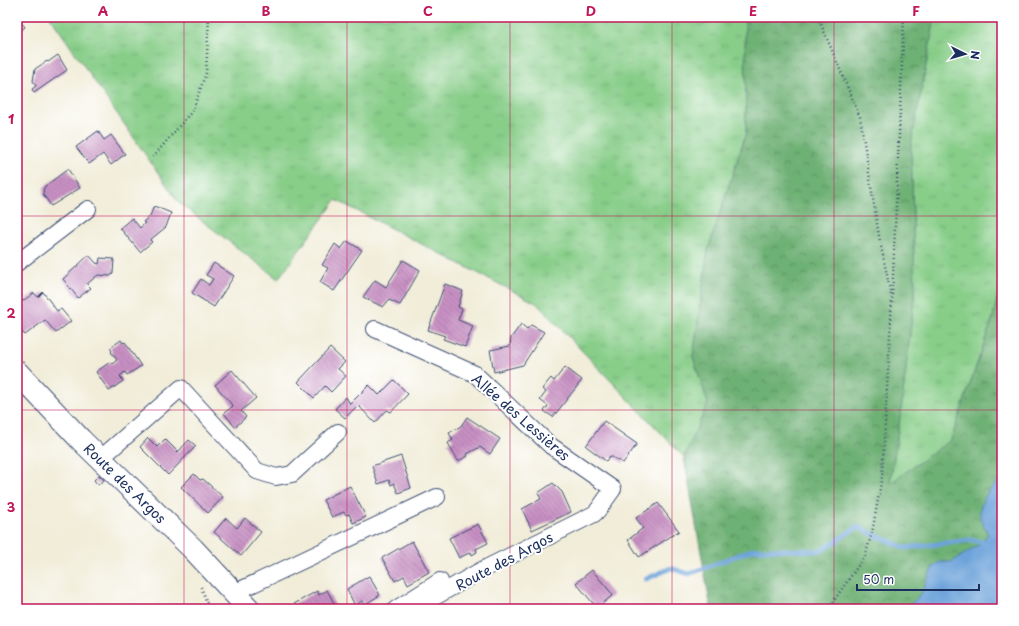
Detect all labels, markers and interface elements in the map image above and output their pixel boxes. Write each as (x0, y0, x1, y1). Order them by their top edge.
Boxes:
text: A (98, 1, 108, 20)
text: B (262, 1, 271, 20)
text: C (423, 1, 433, 20)
text: D (586, 1, 596, 20)
text: E (749, 1, 757, 20)
text: F (912, 1, 920, 20)
north arrow (945, 34, 985, 74)
text: N (967, 50, 984, 60)
text: 1 (8, 109, 14, 128)
text: 2 (6, 303, 16, 322)
street label: Allée des Lessières (467, 368, 575, 466)
street label: Route des Argos (79, 438, 171, 528)
text: 3 (7, 497, 16, 516)
street label: Route des Argos (452, 526, 556, 596)
scale bar (857, 566, 979, 592)
text: 50 m (863, 570, 894, 588)

